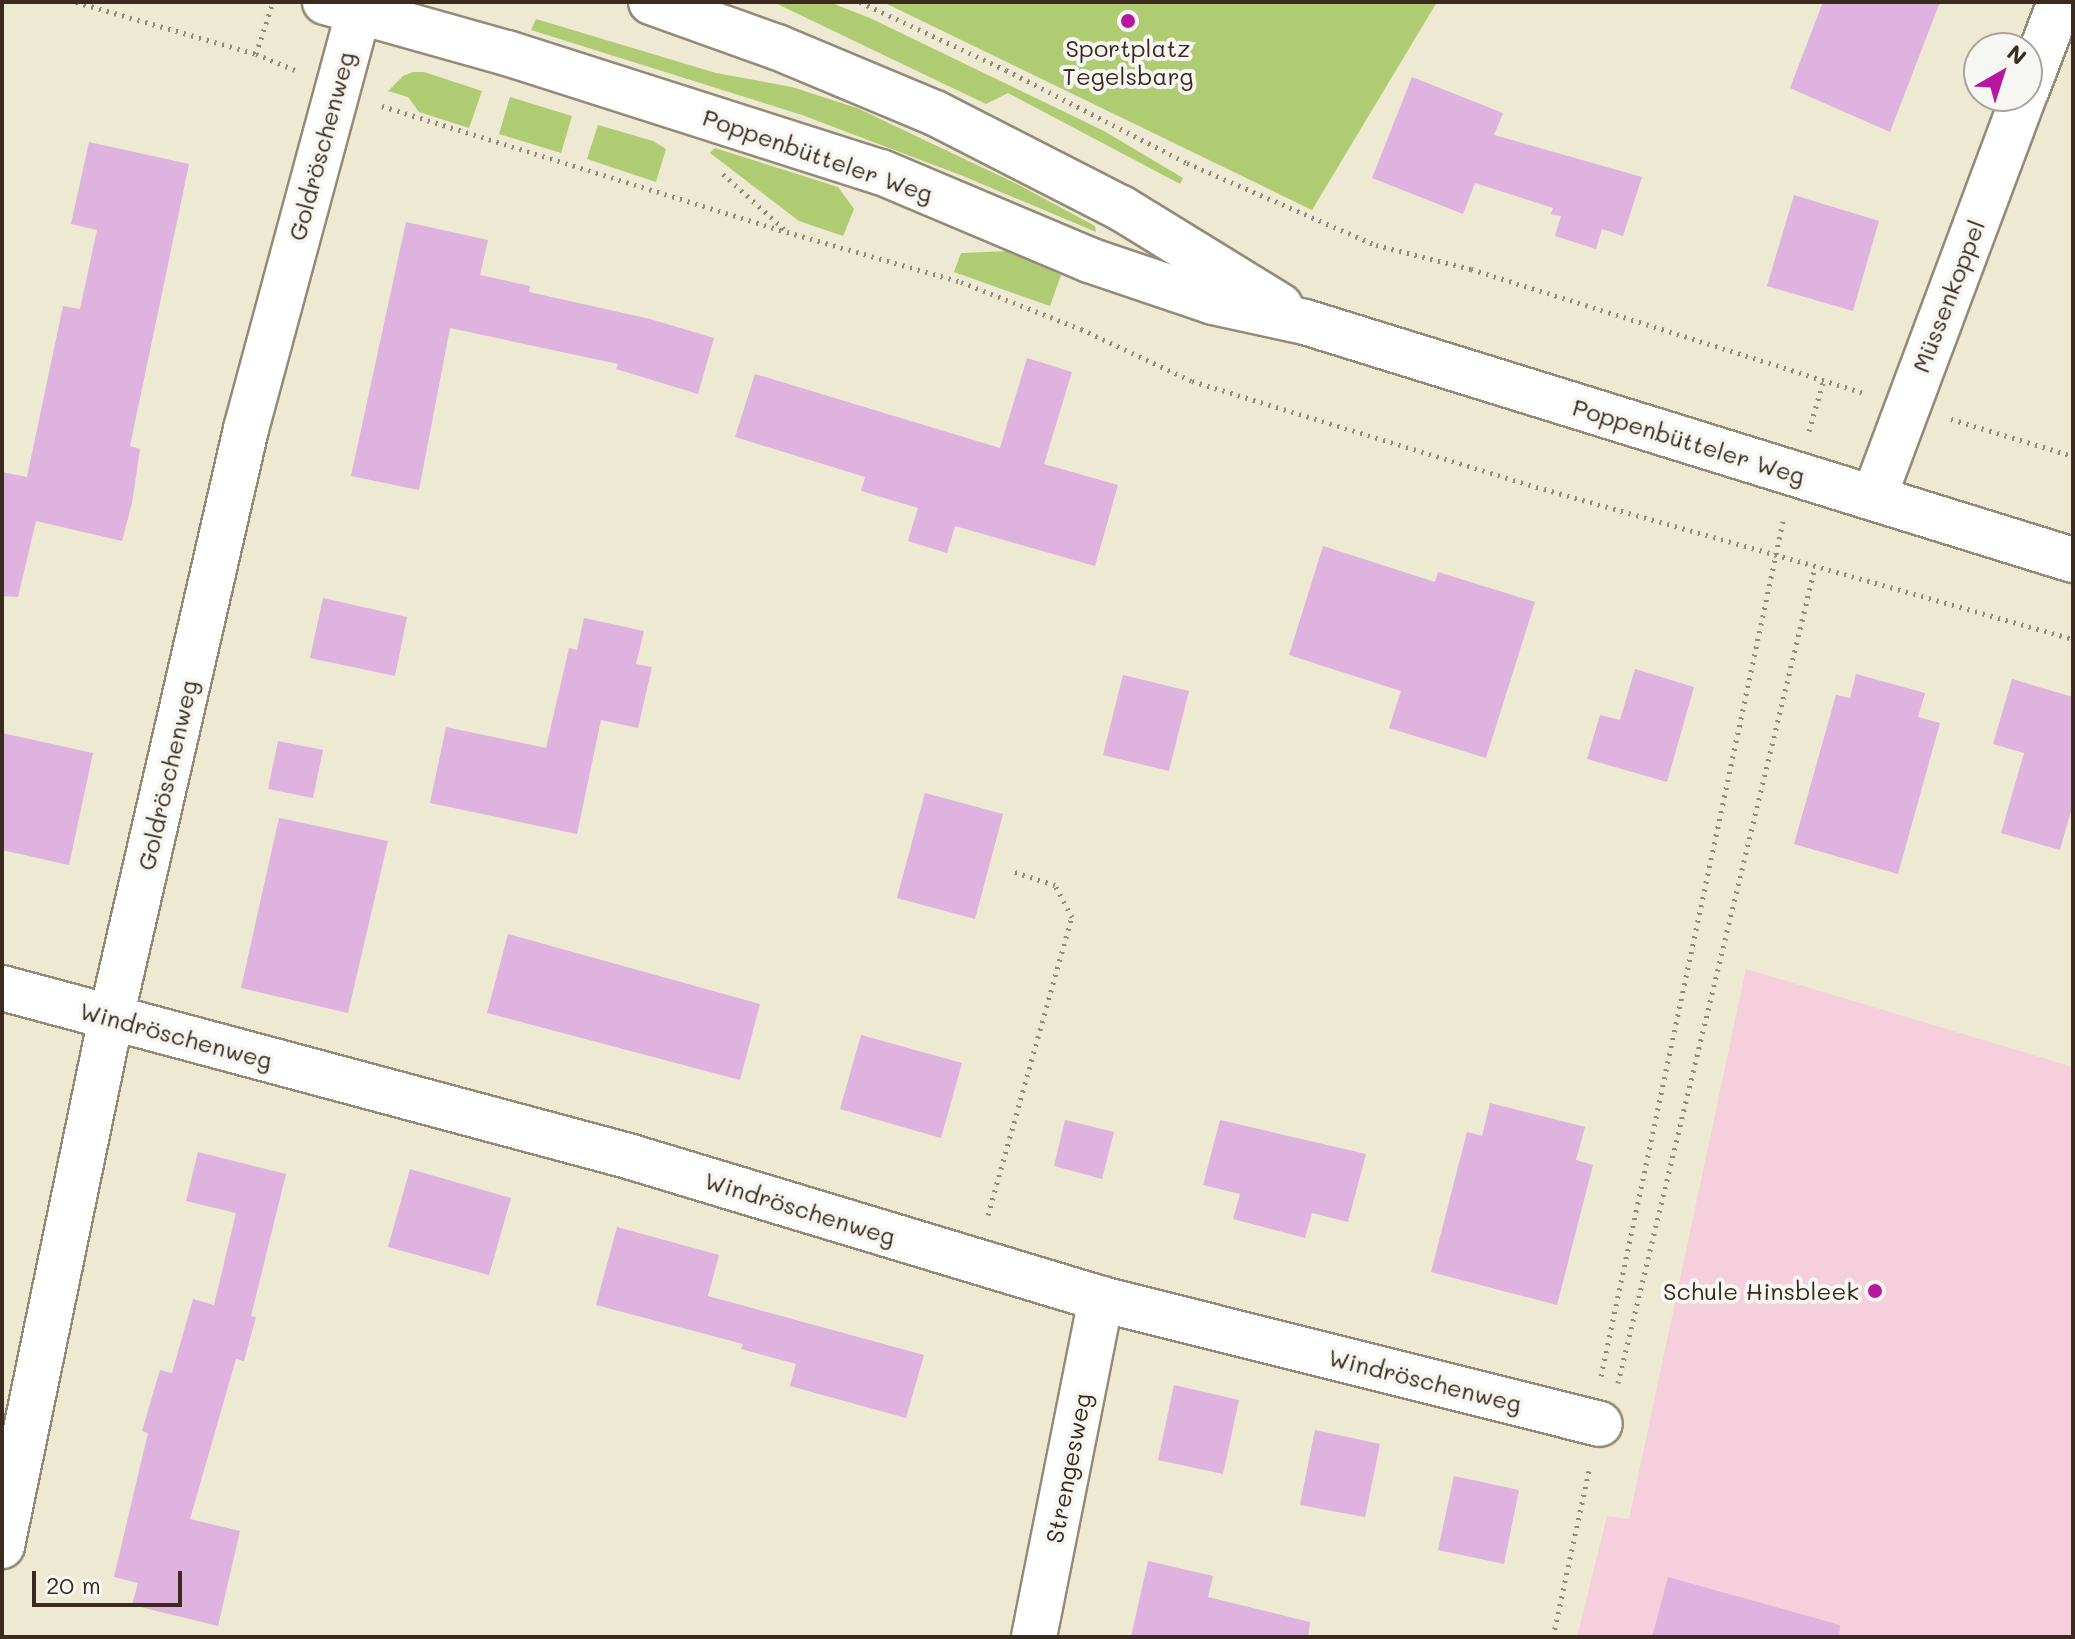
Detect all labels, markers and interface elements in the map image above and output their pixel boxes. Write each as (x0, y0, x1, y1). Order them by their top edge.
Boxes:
marker: Sportplatz Tegelsbarg (1119, 12, 1137, 30)
north arrow (1963, 32, 2043, 112)
place label: Sportplatz Tegelsbarg (1063, 34, 1193, 90)
text: N (2002, 38, 2033, 71)
street label: Goldröschenweg (282, 48, 360, 244)
street label: Poppenbütteler Weg (699, 102, 937, 208)
street label: Müssenkoppel (1906, 216, 1990, 376)
street label: Poppenbütteler Weg (1569, 392, 1809, 490)
street label: Goldröschenweg (131, 677, 203, 873)
street label: Windröschenweg (77, 995, 275, 1075)
street label: Windröschenweg (701, 1165, 899, 1251)
place label: Schule Hinsbleek (1663, 1277, 1859, 1305)
marker: Schule Hinsbleek (1866, 1282, 1884, 1300)
street label: Windröschenweg (1325, 1342, 1525, 1418)
street label: Strengesweg (1039, 1391, 1097, 1545)
scale bar (36, 1555, 186, 1605)
text: 20 m (46, 1569, 101, 1600)

